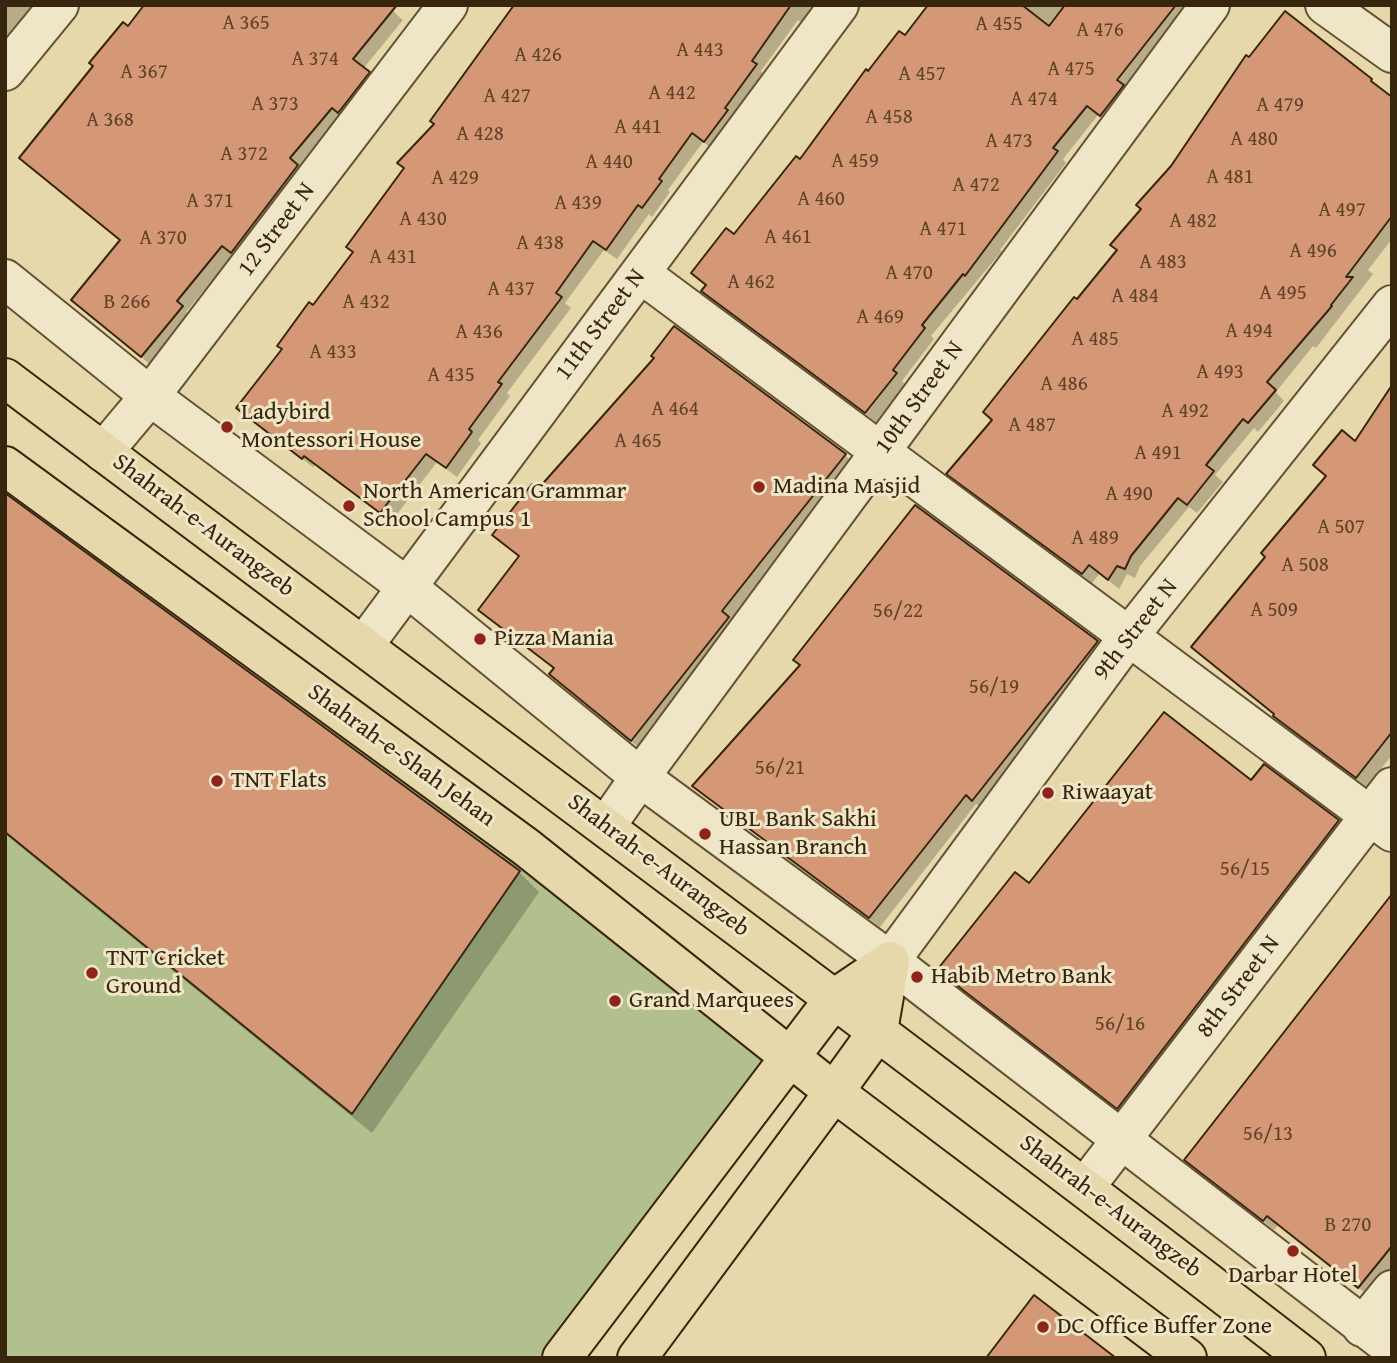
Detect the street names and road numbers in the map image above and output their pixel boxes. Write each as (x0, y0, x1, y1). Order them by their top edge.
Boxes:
street label: 12 Street N (232, 177, 322, 283)
street label: 11th Street N (550, 264, 652, 386)
street label: 10th Street N (870, 336, 970, 460)
street label: Shahrah-e-Aurangzeb (106, 448, 300, 604)
street label: 9th Street N (1088, 574, 1184, 686)
street label: Shahrah-e-Shah Jehan (302, 678, 500, 834)
street label: Shahrah-e-Aurangzeb (561, 788, 755, 944)
street label: 8th Street N (1191, 930, 1287, 1044)
street label: Shahrah-e-Aurangzeb (1013, 1129, 1207, 1285)

